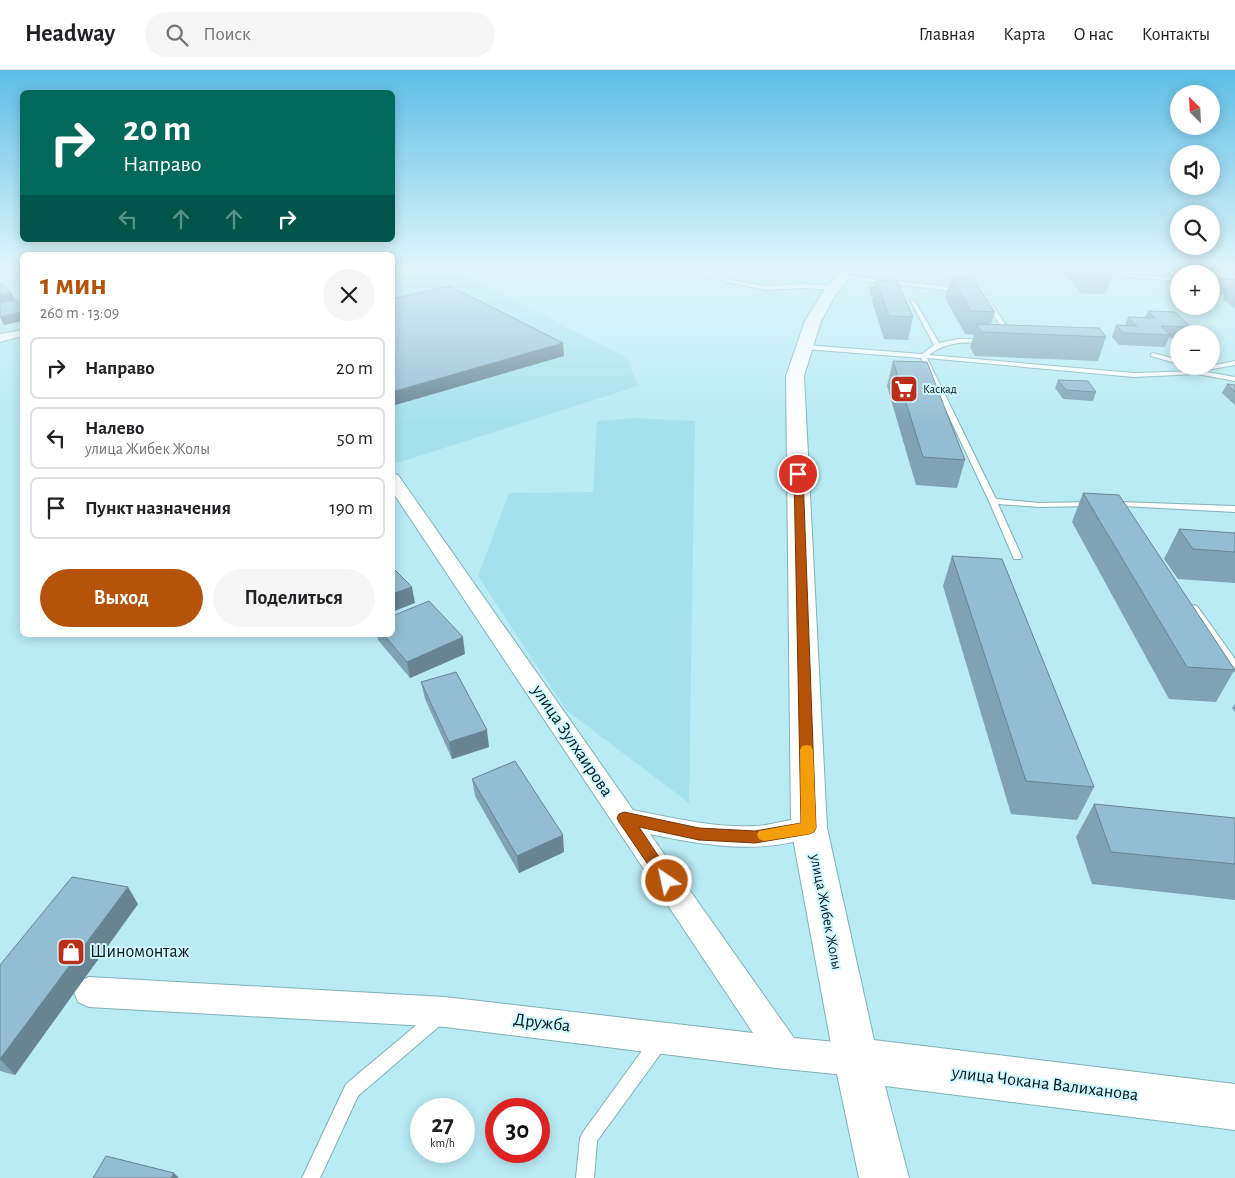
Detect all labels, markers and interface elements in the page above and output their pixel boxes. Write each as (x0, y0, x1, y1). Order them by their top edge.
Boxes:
search box (145, 12, 495, 57)
icon: search (163, 21, 191, 49)
text: Headway (25, 22, 115, 46)
text: Поиск (203, 25, 251, 44)
text: Главная (919, 26, 975, 44)
text: Карта (1003, 26, 1045, 44)
text: О нас (1073, 26, 1114, 44)
text: Контакты (1142, 26, 1210, 44)
north arrow (1170, 85, 1220, 135)
map controls (1170, 85, 1220, 375)
icon: right (40, 110, 105, 175)
text: 20 m (123, 112, 191, 147)
button: sound (1170, 145, 1220, 195)
text: Направо (123, 153, 201, 175)
icon: left (114, 205, 142, 233)
icon: ahead (167, 205, 195, 233)
icon: ahead (220, 205, 248, 233)
icon: right (273, 205, 301, 233)
button: search (1170, 205, 1220, 255)
button: + (1170, 265, 1220, 315)
button: close (323, 269, 375, 321)
text: 1 мин (40, 270, 107, 300)
text: 260 m · 13:09 (40, 305, 119, 321)
button: − (1170, 325, 1220, 375)
icon: right (42, 354, 70, 382)
text: Направо (85, 359, 155, 378)
text: 20 m (336, 359, 373, 378)
supermarket icon: Каскад (889, 374, 919, 404)
place label: Каскад (923, 383, 957, 395)
text: Налево (85, 419, 144, 438)
icon: left (42, 424, 70, 452)
text: 50 m (337, 429, 373, 448)
text: улица Жибек Жолы (85, 441, 210, 457)
pin (777, 453, 819, 495)
icon: arrive (784, 460, 812, 488)
icon: arrive (42, 494, 70, 522)
text: Пункт назначения (85, 499, 231, 518)
text: 190 m (329, 499, 373, 518)
button: Выход (40, 569, 203, 627)
button: Поделиться (213, 569, 375, 627)
street label: улица Зулхаирова (528, 681, 616, 800)
street label: улица Жибек Жолы (807, 852, 845, 971)
position arrow (640, 854, 692, 906)
shop icon: Шиномонтаж (56, 937, 86, 967)
place label: Шиномонтаж (90, 943, 190, 961)
street label: Дружба (513, 1010, 572, 1035)
street label: улица Чокана Валиханова (950, 1063, 1139, 1104)
speed limit sign: 30 (485, 1098, 550, 1163)
text: 27 (431, 1112, 454, 1137)
text: km/h (430, 1137, 455, 1149)

